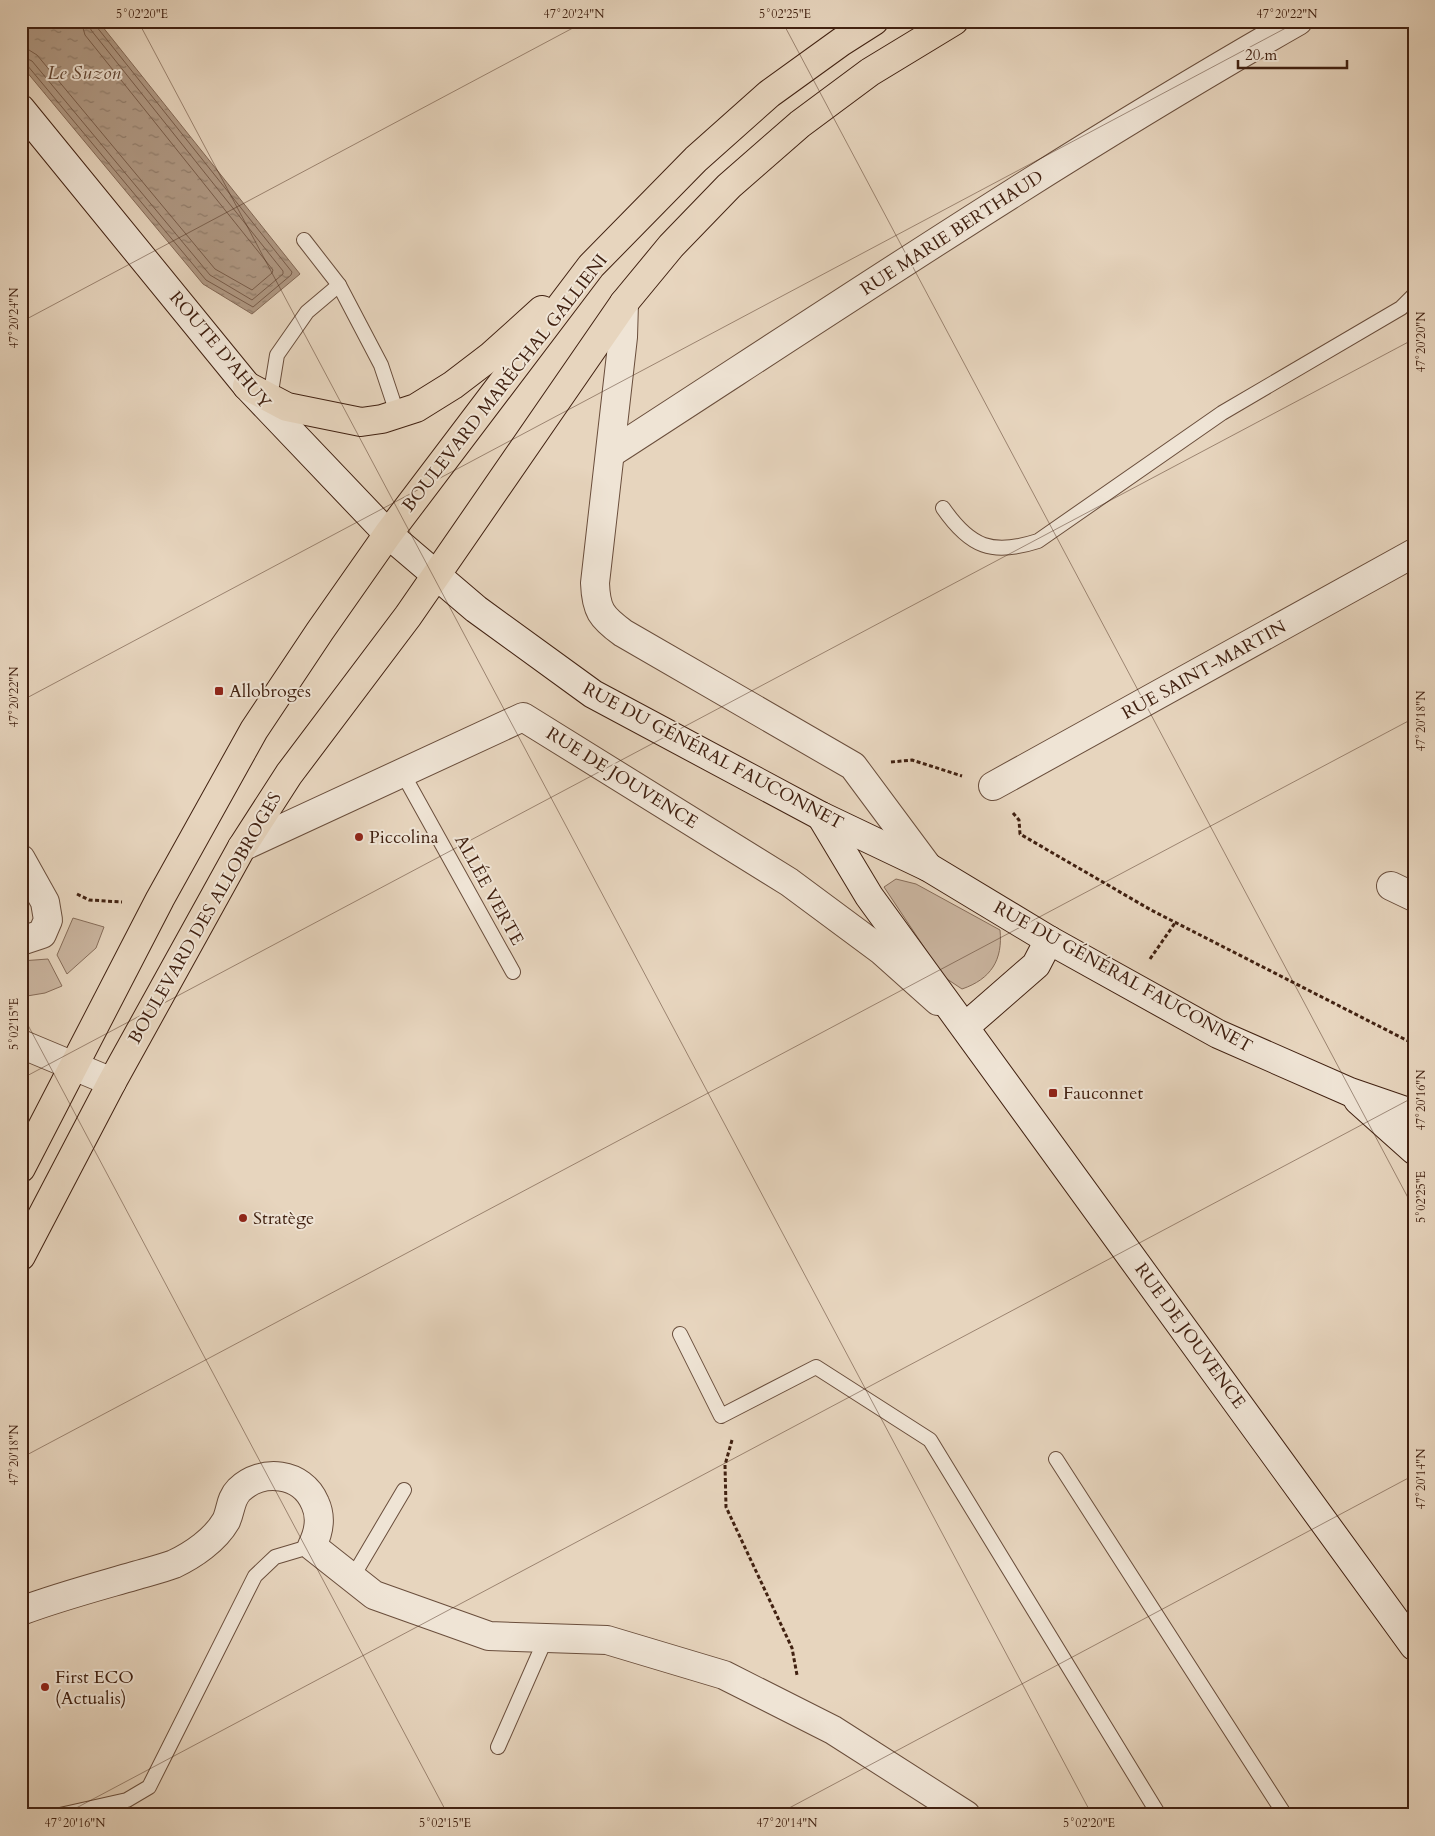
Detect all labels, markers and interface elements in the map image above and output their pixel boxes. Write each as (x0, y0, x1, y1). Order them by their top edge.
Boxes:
text: 5°02'20"E (116, 6, 168, 22)
text: 47°20'24"N (544, 6, 605, 22)
text: 5°02'25"E (759, 6, 811, 22)
text: 47°20'22"N (1257, 6, 1318, 22)
scale bar (1238, 38, 1346, 70)
text: 20 m (1245, 45, 1277, 65)
water label: Le Suzon (47, 60, 122, 86)
street label: RUE MARIE BERTHAUD (856, 164, 1048, 302)
street label: BOULEVARD MARÉCHAL GALLIENI (396, 249, 614, 517)
street label: ROUTE D'AHUY (163, 286, 277, 415)
text: 47°20'24"N (6, 287, 22, 348)
text: 47°20'20"N (1413, 311, 1429, 372)
street label: RUE SAINT-MARTIN (1117, 614, 1291, 726)
text: 47°20'22"N (6, 666, 22, 727)
street label: RUE DU GÉNÉRAL FAUCONNET (578, 676, 848, 836)
place label: Allobroges (229, 679, 311, 704)
marker: Allobroges (213, 685, 225, 697)
text: 47°20'18"N (1413, 690, 1429, 751)
street label: RUE DE JOUVENCE (541, 721, 703, 835)
street label: BOULEVARD DES ALLOBROGES (122, 788, 288, 1048)
place label: Piccolina (369, 825, 439, 850)
street label: ALLÉE VERTE (448, 830, 530, 950)
marker: Piccolina (353, 831, 365, 843)
street label: RUE DU GÉNÉRAL FAUCONNET (989, 895, 1257, 1059)
text: 5°02'15"E (6, 998, 22, 1050)
text: 47°20'16"N (1413, 1069, 1429, 1130)
place label: Fauconnet (1063, 1081, 1143, 1106)
marker: Fauconnet (1047, 1087, 1059, 1099)
text: 5°02'25"E (1413, 1171, 1429, 1223)
place label: Stratège (253, 1206, 314, 1231)
marker: Stratège (237, 1212, 249, 1224)
street label: RUE DE JOUVENCE (1129, 1258, 1251, 1414)
text: 47°20'18"N (6, 1424, 22, 1485)
text: 47°20'14"N (1413, 1448, 1429, 1509)
place label: First ECO (Actualis) (55, 1665, 134, 1711)
marker: First ECO (Actualis) (39, 1681, 51, 1693)
text: 47°20'16"N (45, 1815, 106, 1831)
text: 5°02'15"E (419, 1815, 471, 1831)
text: 47°20'14"N (757, 1815, 818, 1831)
text: 5°02'20"E (1063, 1815, 1115, 1831)

